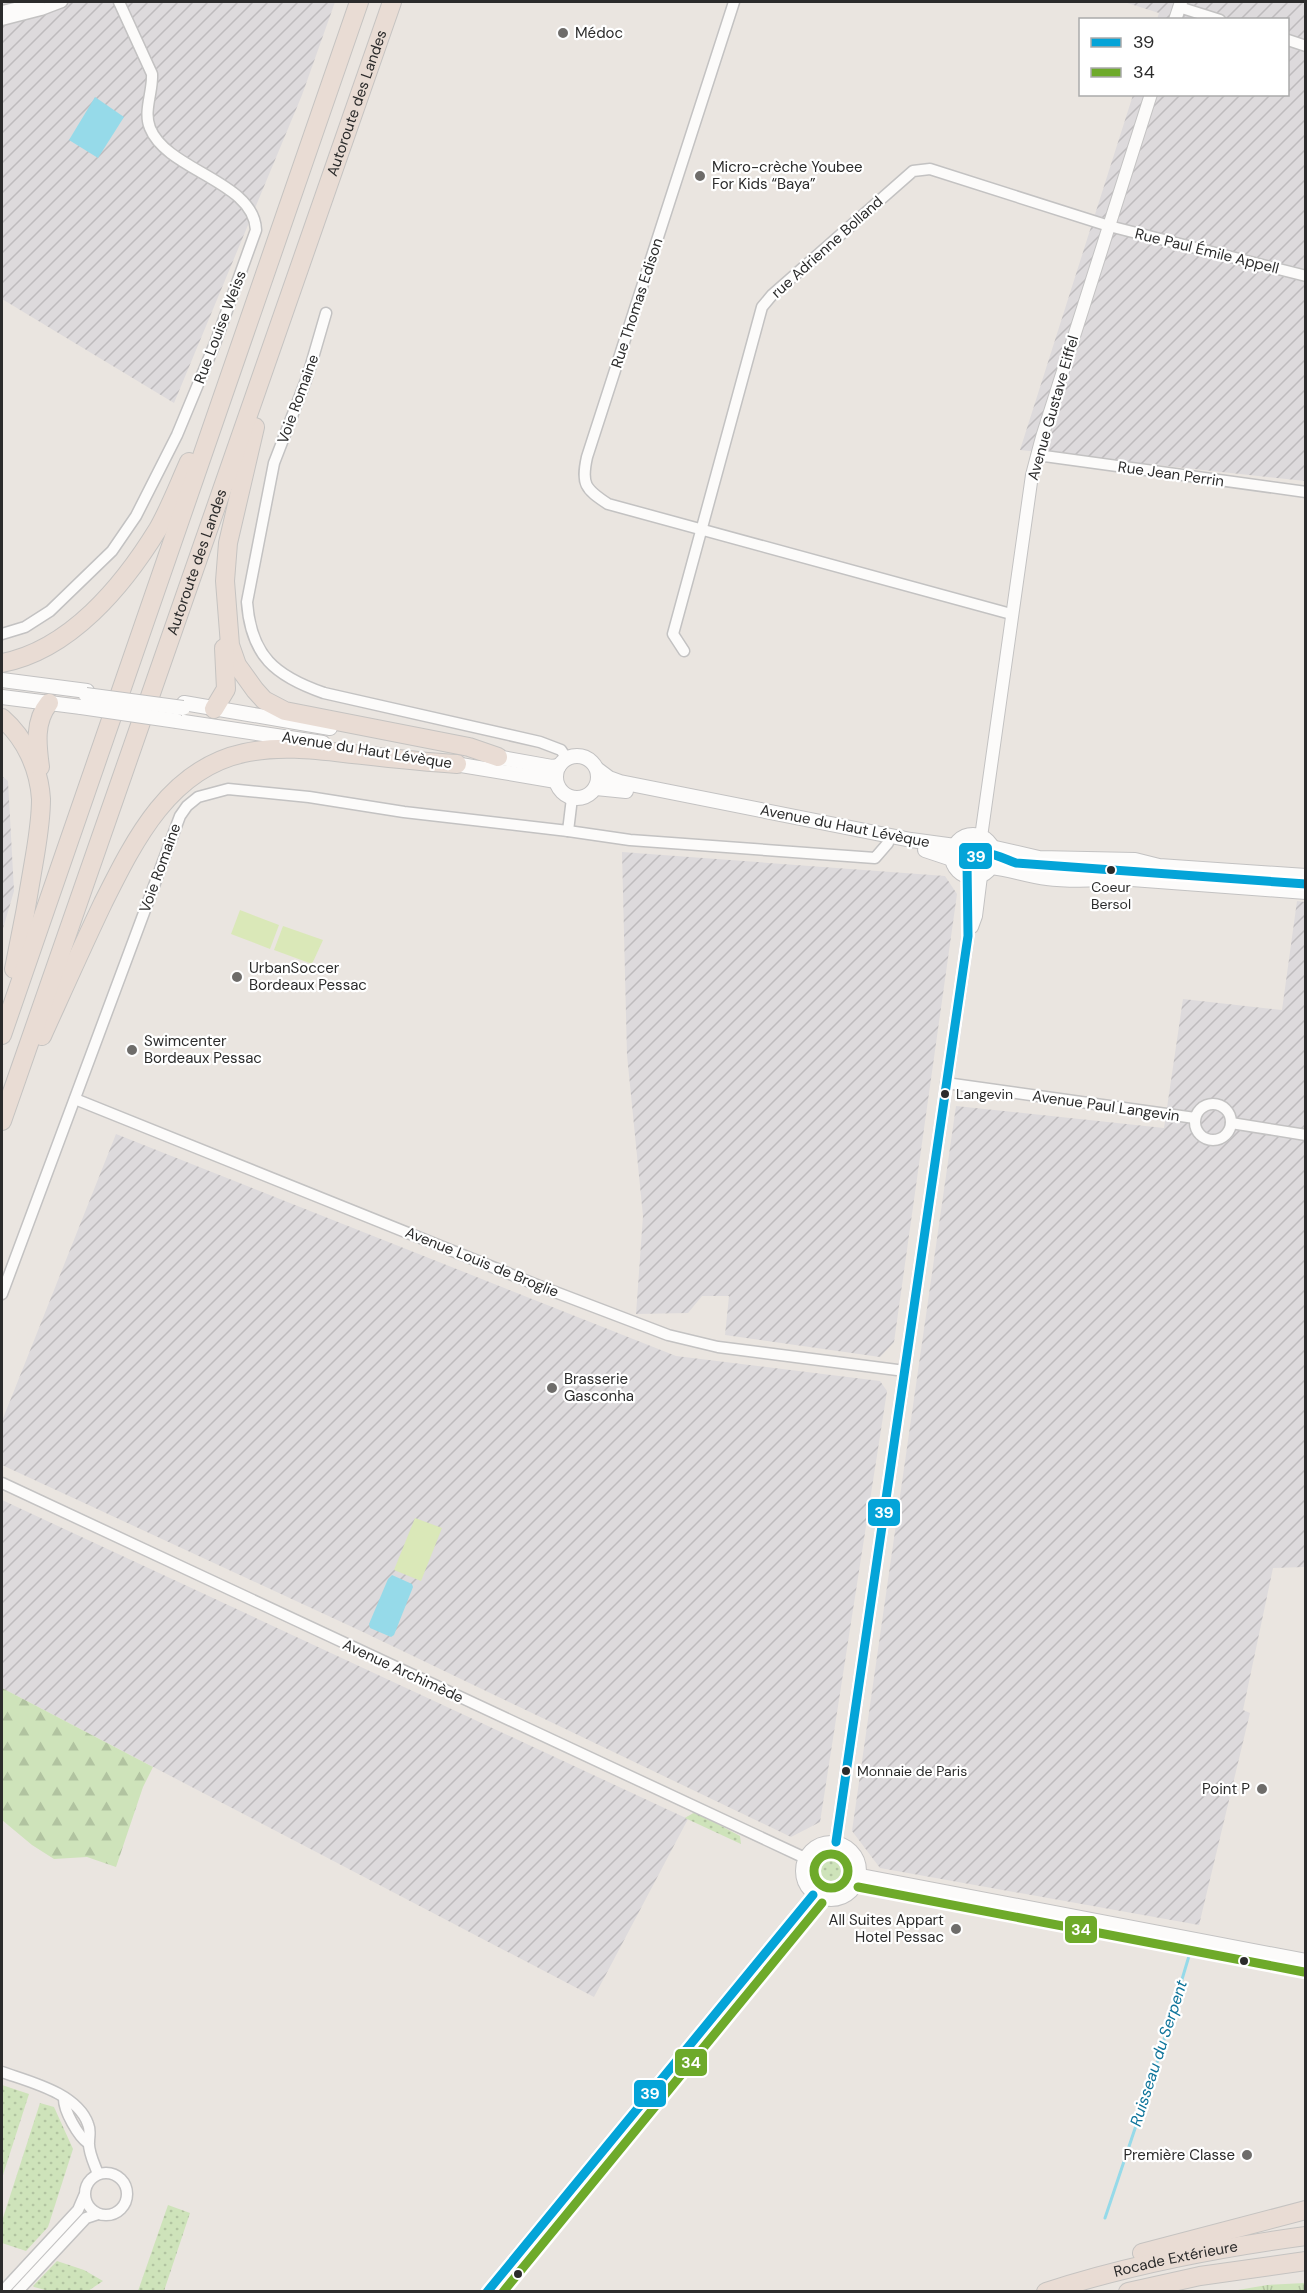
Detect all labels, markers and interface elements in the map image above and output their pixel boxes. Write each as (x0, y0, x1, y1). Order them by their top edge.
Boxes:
legend (1079, 18, 1289, 96)
place label: Médoc (575, 23, 623, 43)
marker: Médoc (556, 26, 570, 40)
street label: Autoroute des Landes (322, 27, 392, 179)
text: 39 (1133, 30, 1154, 54)
text: 34 (1133, 60, 1155, 84)
place label: Micro-crèche Youbee For Kids “Baya” (712, 157, 862, 194)
marker: Micro-crèche Youbee For Kids “Baya” (693, 169, 707, 183)
street label: rue Adrienne Bolland (767, 191, 887, 303)
street label: Rue Paul Émile Appell (1133, 223, 1281, 279)
street label: Rue Thomas Edison (607, 235, 667, 371)
street label: Rue Louise Weiss (189, 268, 251, 386)
street label: Avenue Gustave Eiffel (1023, 333, 1083, 483)
street label: Voie Romaine (273, 352, 323, 446)
street label: Rue Jean Perrin (1117, 457, 1225, 491)
street label: Autoroute des Landes (162, 486, 232, 638)
street label: Avenue du Haut Lévèque (280, 727, 454, 773)
street label: Avenue du Haut Lévèque (759, 800, 931, 852)
street label: Voie Romaine (135, 821, 185, 915)
line badge: 39 (958, 842, 993, 870)
text: 39 (966, 846, 986, 867)
marker: Coeur Bersol (1105, 864, 1117, 876)
place label: Coeur Bersol (1091, 878, 1131, 913)
place label: UrbanSoccer Bordeaux Pessac (249, 958, 367, 995)
marker: UrbanSoccer Bordeaux Pessac (230, 970, 244, 984)
place label: Swimcenter Bordeaux Pessac (144, 1031, 262, 1068)
marker: Swimcenter Bordeaux Pessac (125, 1043, 139, 1057)
place label: Langevin (956, 1085, 1013, 1103)
street label: Avenue Paul Langevin (1031, 1086, 1181, 1126)
marker: Langevin (939, 1088, 951, 1100)
street label: Avenue Louis de Broglie (402, 1222, 562, 1302)
place label: Brasserie Gasconha (564, 1369, 634, 1406)
marker: Brasserie Gasconha (545, 1381, 559, 1395)
line badge: 39 (867, 1498, 901, 1527)
text: 39 (874, 1502, 894, 1523)
street label: Avenue Archimède (339, 1634, 467, 1708)
place label: Monnaie de Paris (857, 1762, 967, 1780)
marker: Monnaie de Paris (840, 1765, 852, 1777)
place label: Point P (1202, 1779, 1250, 1799)
marker: Point P (1255, 1782, 1269, 1796)
place label: All Suites Appart Hotel Pessac (828, 1910, 944, 1947)
line badge: 34 (1064, 1915, 1098, 1944)
text: 34 (1071, 1919, 1091, 1940)
marker: All Suites Appart Hotel Pessac (949, 1922, 963, 1936)
unlabelled marker (1238, 1955, 1250, 1967)
water label: Ruisseau du Serpent (1125, 1977, 1192, 2129)
line badge: 34 (674, 2048, 708, 2077)
text: 34 (681, 2052, 701, 2073)
line badge: 39 (633, 2079, 667, 2108)
text: 39 (640, 2083, 660, 2104)
place label: Première Classe (1123, 2145, 1235, 2165)
marker: Première Classe (1240, 2148, 1254, 2162)
street label: Rocade Extérieure (1111, 2236, 1239, 2282)
unlabelled marker (512, 2268, 524, 2280)

